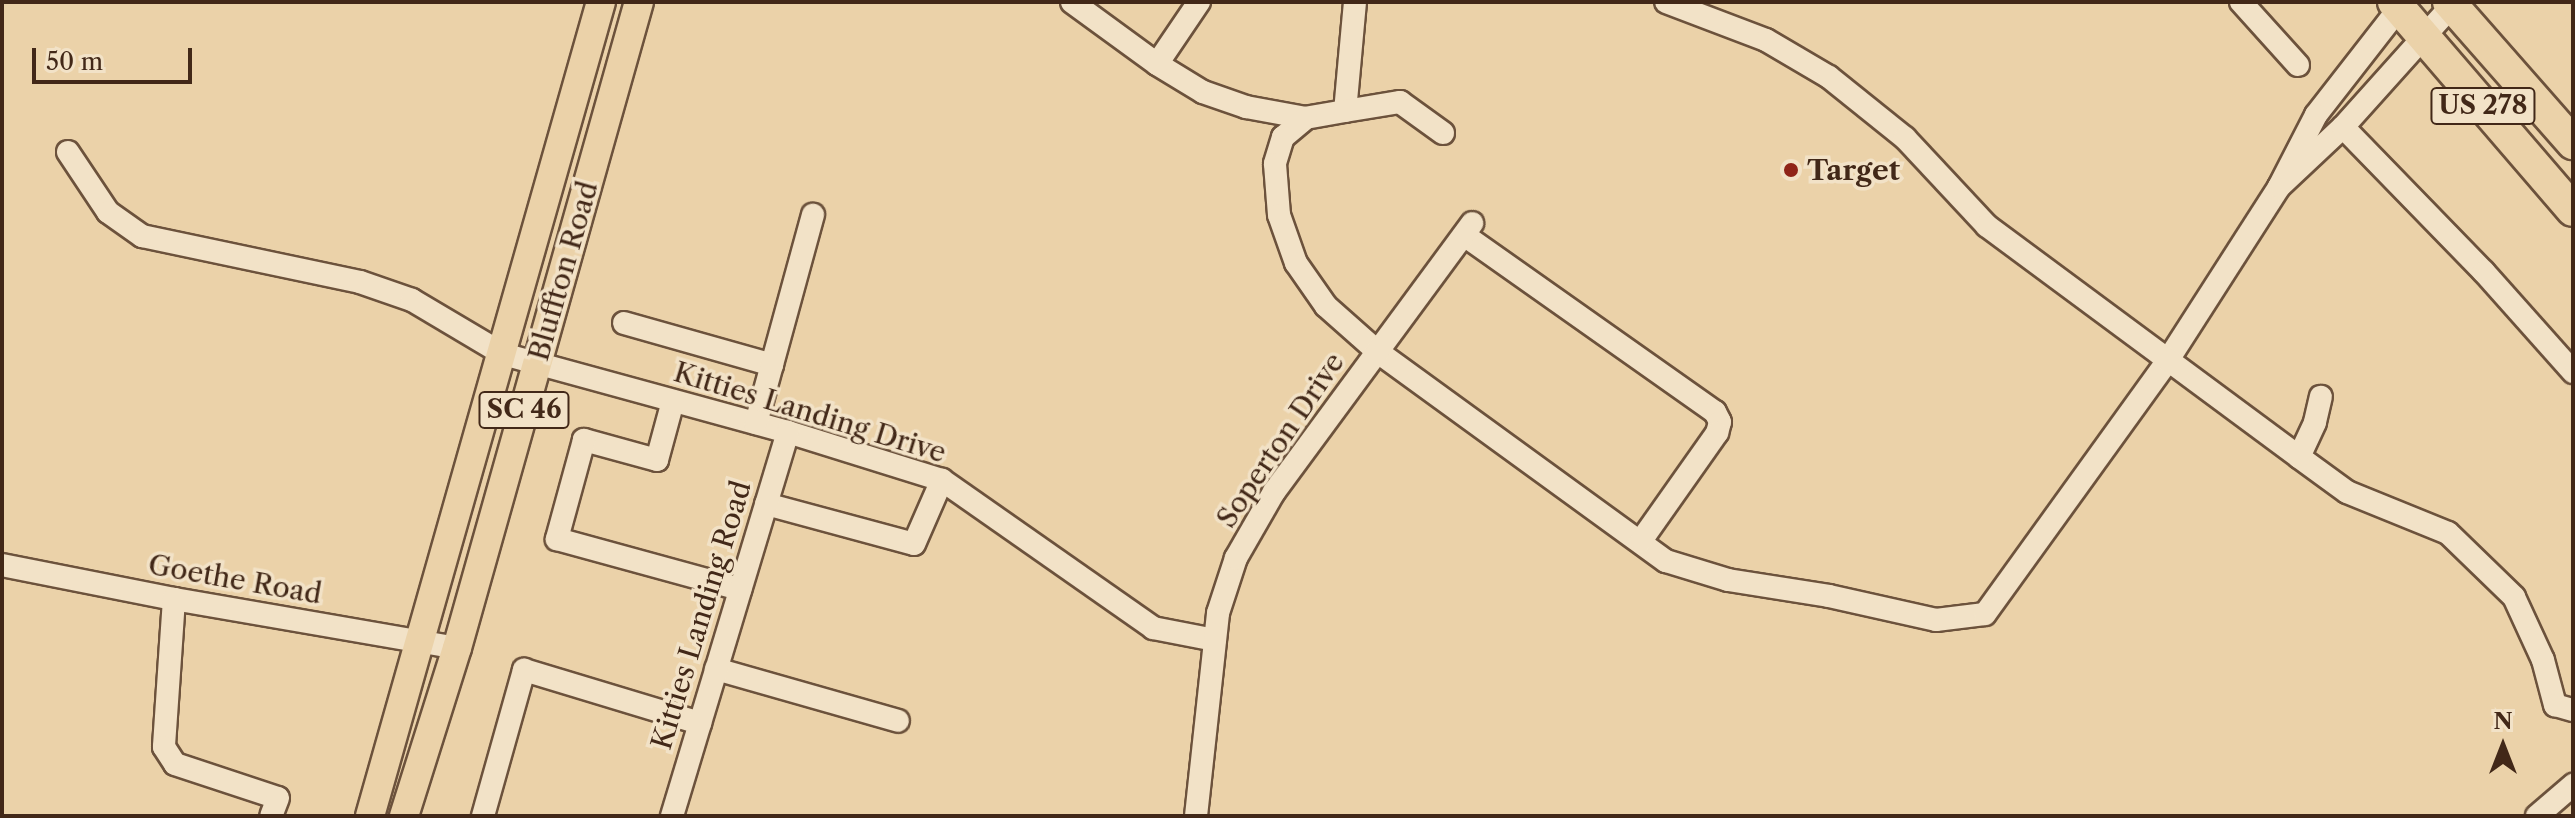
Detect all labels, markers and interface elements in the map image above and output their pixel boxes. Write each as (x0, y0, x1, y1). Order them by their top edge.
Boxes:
scale bar (36, 32, 196, 82)
text: 50 m (46, 47, 103, 76)
road number: US 278 (2429, 84, 2537, 128)
place label: Target (1807, 153, 1900, 187)
marker: Target (1782, 161, 1800, 179)
street label: Bluffton Road (521, 177, 605, 365)
street label: Soperton Drive (1209, 346, 1351, 534)
street label: Kitties Landing Drive (670, 355, 950, 469)
road number: SC 46 (478, 388, 570, 432)
street label: Kitties Landing Road (644, 477, 758, 753)
street label: Goethe Road (146, 547, 324, 611)
north arrow (2463, 706, 2543, 786)
text: N (2493, 708, 2513, 735)

